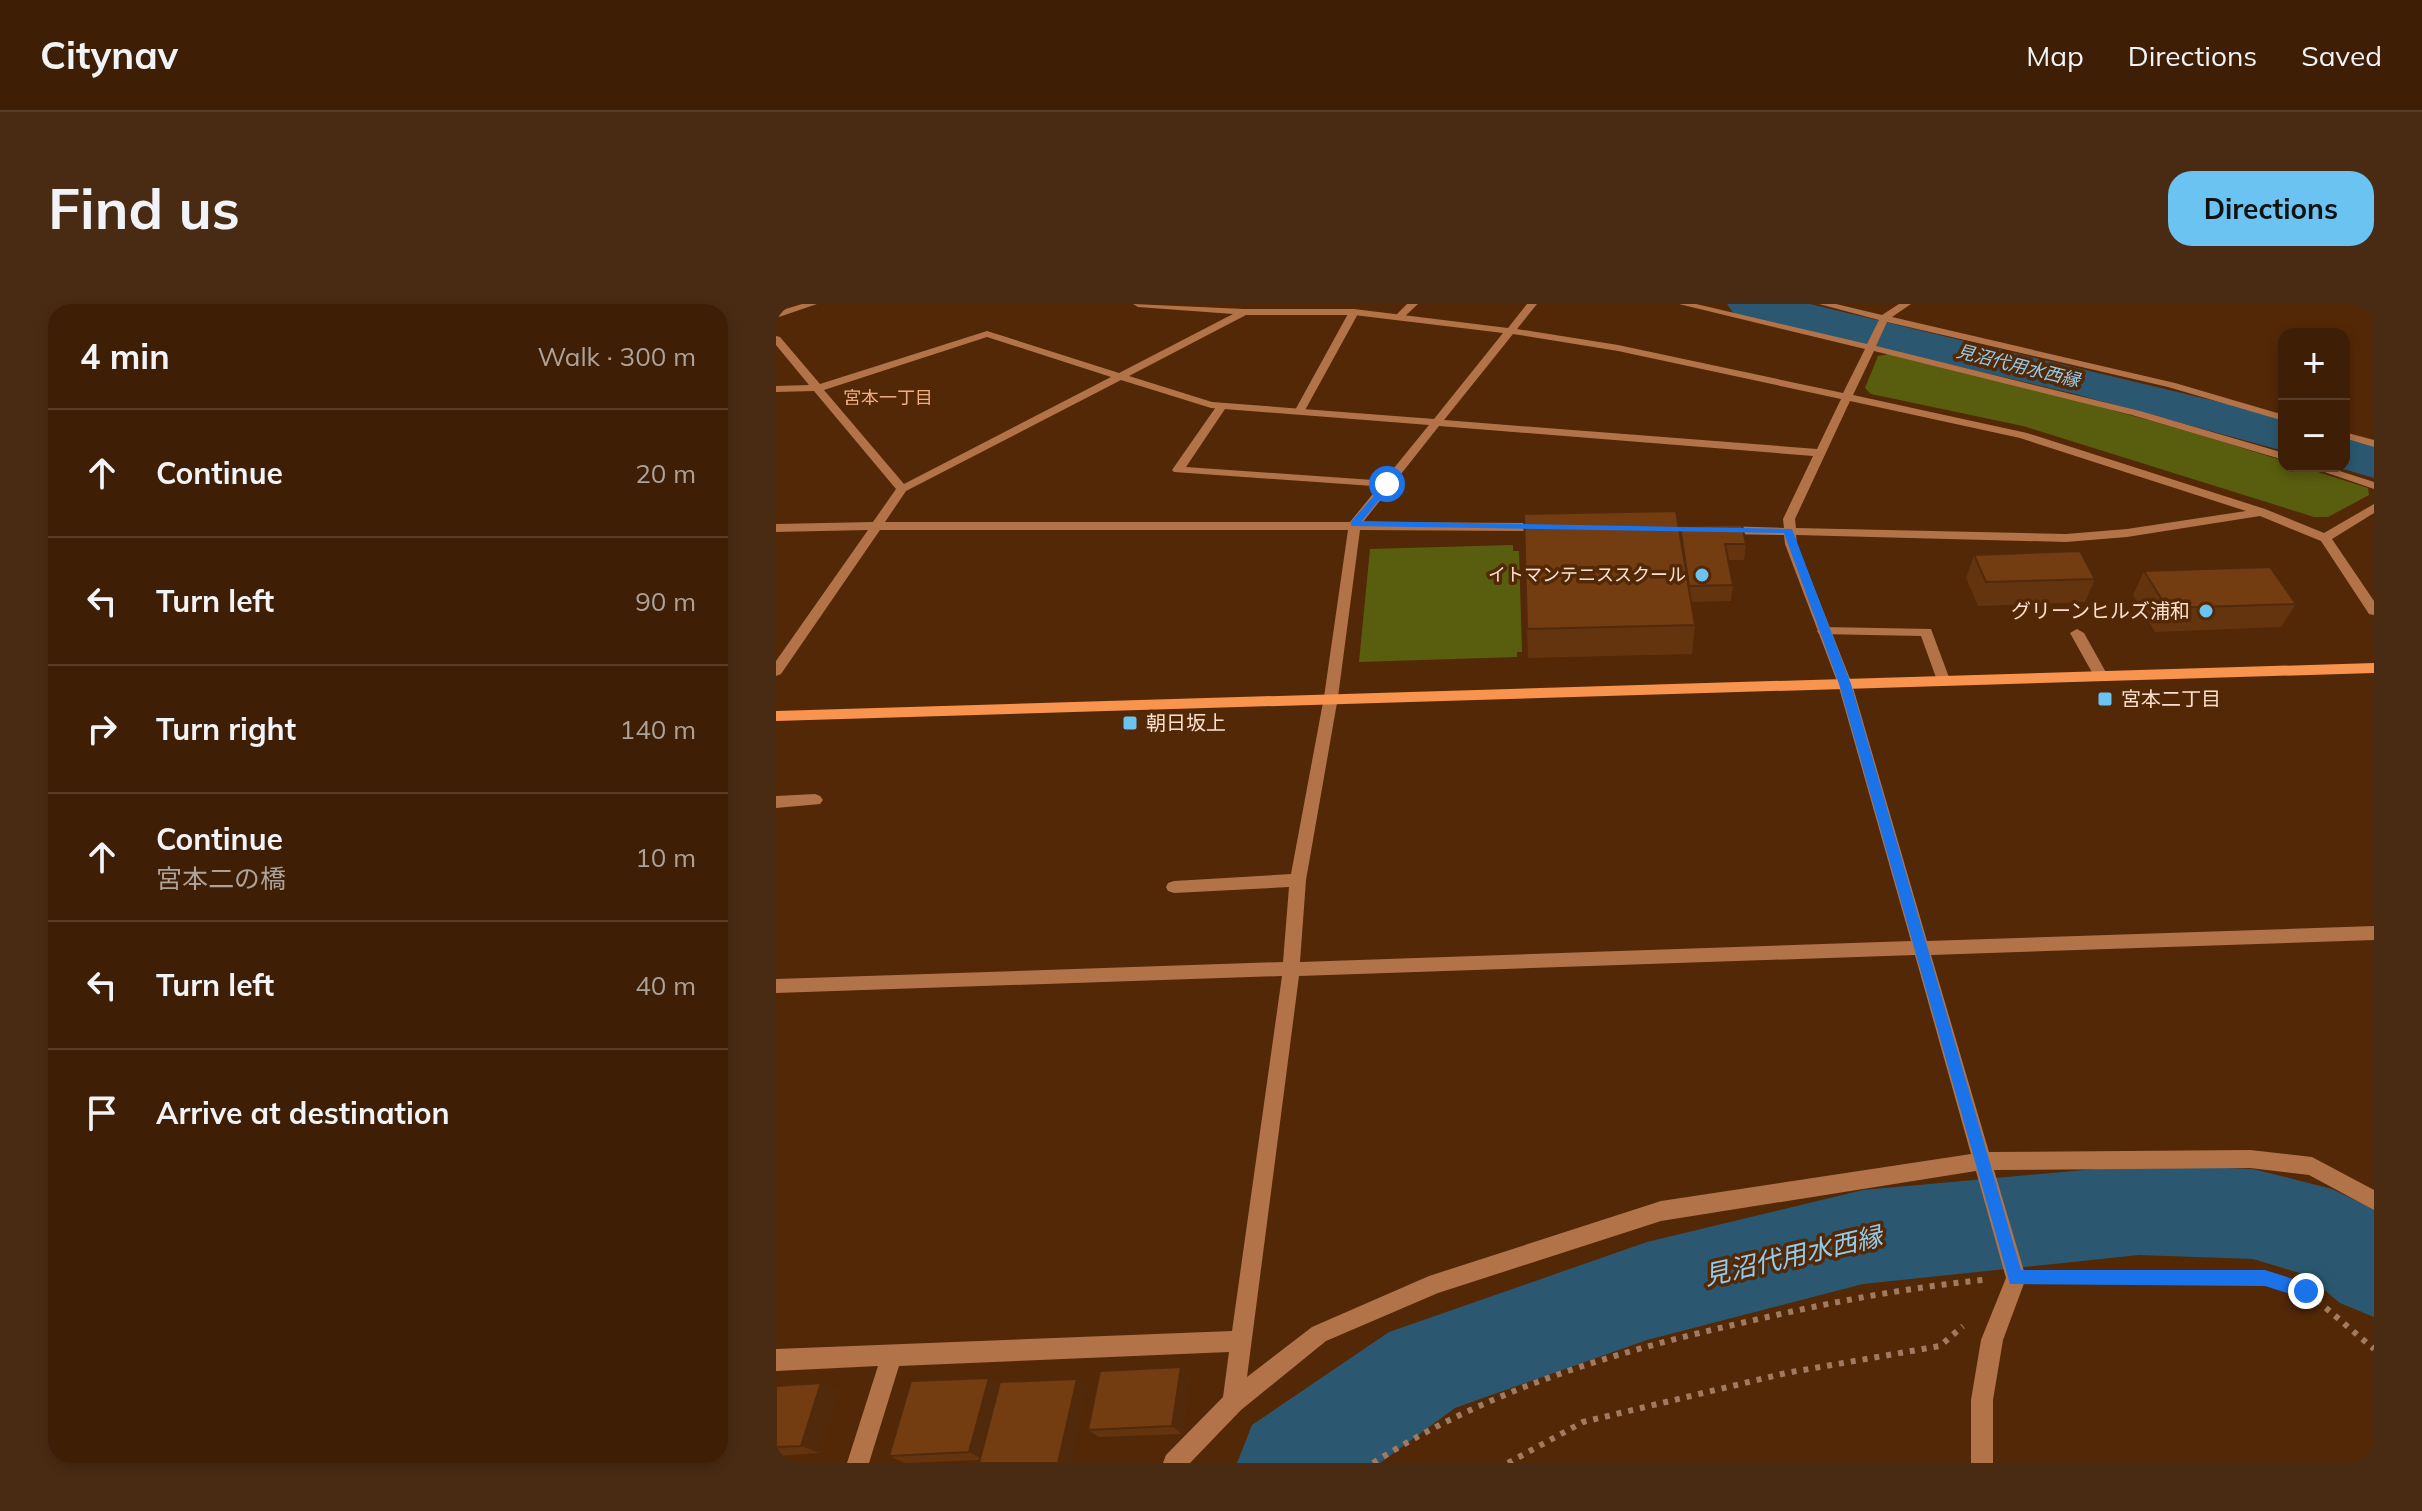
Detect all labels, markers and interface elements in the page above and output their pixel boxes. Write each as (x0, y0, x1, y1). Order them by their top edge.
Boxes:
text: Citynav (40, 31, 178, 79)
text: Map (2026, 38, 2084, 73)
text: Directions (2128, 38, 2257, 73)
text: Saved (2301, 38, 2382, 73)
button: Directions (2168, 171, 2374, 246)
text: Find us (48, 173, 240, 243)
map controls (2278, 328, 2350, 472)
button: + (2278, 328, 2350, 400)
text: 4 min (80, 335, 170, 378)
water label: 見沼代用水西縁 (1954, 339, 2084, 392)
text: Walk · 300 m (537, 340, 696, 373)
district label: 宮本一丁目 (843, 386, 933, 409)
button: − (2278, 400, 2350, 472)
icon: ahead (80, 451, 124, 495)
text: Continue (156, 454, 283, 492)
text: 20 m (635, 457, 696, 490)
route start (1369, 466, 1405, 502)
place label: イトマンテニススクール (1488, 563, 1686, 586)
marker: イトマンテニススクール (1693, 566, 1711, 584)
icon: left (80, 579, 124, 623)
text: Turn left (156, 582, 274, 620)
text: 90 m (635, 585, 696, 618)
place label: グリーンヒルズ浦和 (2011, 598, 2190, 623)
marker: グリーンヒルズ浦和 (2197, 602, 2215, 620)
place label: 宮本二丁目 (2121, 686, 2221, 711)
marker: 宮本二丁目 (2096, 690, 2114, 708)
icon: right (80, 707, 124, 751)
text: Turn right (156, 710, 296, 748)
place label: 朝日坂上 (1146, 710, 1226, 735)
text: 140 m (620, 713, 696, 746)
marker: 朝日坂上 (1121, 714, 1139, 732)
text: Continue (156, 820, 283, 858)
icon: ahead (80, 835, 124, 879)
text: 10 m (635, 841, 696, 874)
text: 宮本二の橋 (156, 862, 286, 895)
icon: left (80, 963, 124, 1007)
text: Turn left (156, 966, 274, 1004)
text: 40 m (635, 969, 696, 1002)
icon: arrive (80, 1091, 124, 1135)
text: Arrive at destination (156, 1094, 450, 1132)
water label: 見沼代用水西縁 (1701, 1218, 1888, 1292)
route end (2288, 1273, 2324, 1309)

